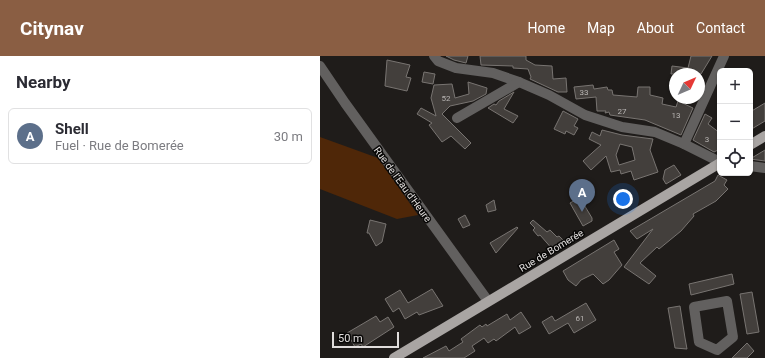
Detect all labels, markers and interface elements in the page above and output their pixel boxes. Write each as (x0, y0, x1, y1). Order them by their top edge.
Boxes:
text: Citynav (20, 17, 84, 40)
text: Home (527, 20, 565, 36)
text: Map (587, 20, 615, 36)
text: About (637, 20, 674, 36)
text: Contact (696, 20, 745, 36)
north arrow (669, 68, 705, 104)
map controls (717, 68, 753, 176)
button: + (717, 68, 753, 104)
text: Nearby (16, 72, 71, 92)
house number: 33 (580, 88, 589, 97)
house number: 52 (442, 94, 451, 103)
button: − (717, 104, 753, 140)
house number: 27 (618, 107, 627, 116)
house number: 13 (672, 111, 681, 120)
text: Shell (55, 120, 89, 138)
text: A (26, 129, 34, 144)
text: 30 m (274, 129, 303, 144)
house number: 3 (705, 135, 709, 144)
text: Fuel · Rue de Bomerée (55, 138, 184, 153)
button: locate (717, 140, 753, 176)
street label: Rue de l'Eau d'Heure (372, 145, 434, 224)
pin: A (569, 179, 595, 212)
your location (613, 189, 633, 209)
street label: Rue de Bomerée (517, 227, 585, 274)
house number: 61 (576, 314, 585, 323)
scale bar (332, 330, 399, 349)
text: 50 m (338, 332, 363, 345)

